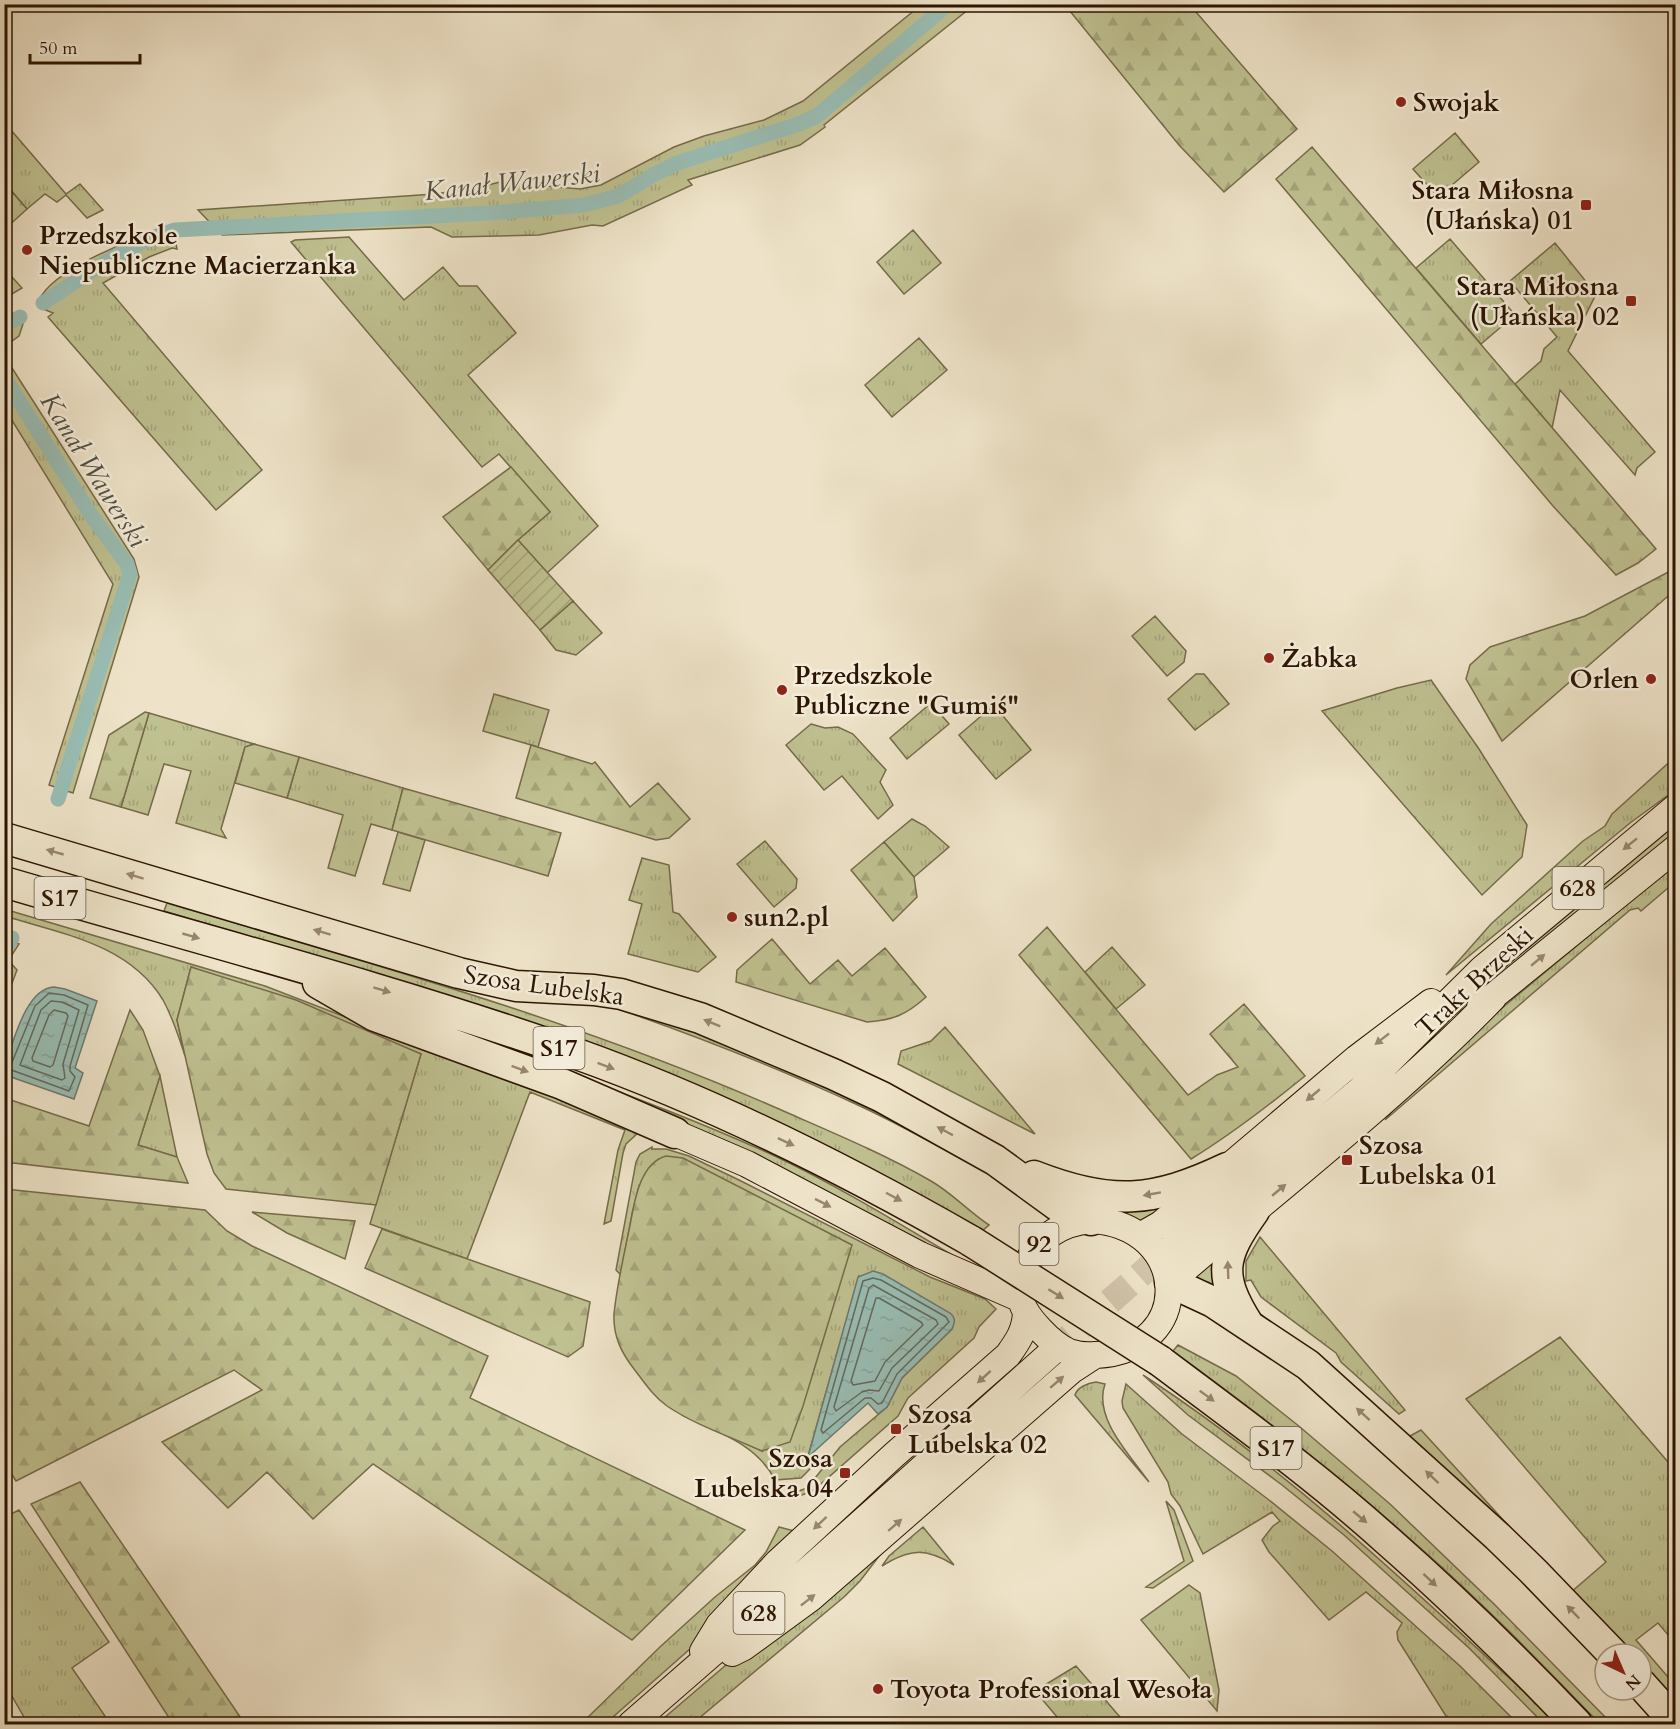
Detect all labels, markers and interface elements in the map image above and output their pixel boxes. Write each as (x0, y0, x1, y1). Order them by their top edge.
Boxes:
scale bar (30, 27, 140, 65)
text: 50 m (39, 36, 78, 61)
place label: Swojak (1413, 85, 1500, 120)
marker: Swojak (1394, 95, 1408, 109)
water label: Kanał Wawerski (422, 155, 602, 210)
place label: Stara Miłosna (Ułańska) 01 (1412, 173, 1574, 238)
marker: Stara Miłosna (Ułańska) 01 (1579, 198, 1593, 212)
place label: Przedszkole Niepubliczne Macierzanka (39, 218, 357, 283)
marker: Przedszkole Niepubliczne Macierzanka (20, 243, 34, 257)
place label: Stara Miłosna (Ułańska) 02 (1457, 269, 1619, 334)
marker: Stara Miłosna (Ułańska) 02 (1624, 294, 1638, 308)
water label: Kanał Wawerski (31, 386, 156, 555)
place label: Żabka (1281, 641, 1358, 676)
marker: Żabka (1262, 651, 1276, 665)
place label: Przedszkole Publiczne "Gumiś" (794, 658, 1019, 723)
place label: Orlen (1570, 662, 1639, 697)
marker: Orlen (1644, 672, 1658, 686)
marker: Przedszkole Publiczne "Gumiś" (775, 683, 789, 697)
one-way arrow (1623, 837, 1638, 850)
one-way arrow (46, 847, 64, 856)
road number: 628 (1552, 867, 1604, 909)
one-way arrow (126, 871, 144, 880)
road number: S17 (34, 877, 86, 919)
place label: sun2.pl (744, 900, 829, 935)
marker: sun2.pl (725, 910, 739, 924)
street label: Trakt Brzeski (1408, 918, 1541, 1045)
one-way arrow (313, 927, 331, 936)
one-way arrow (182, 932, 200, 941)
one-way arrow (1530, 954, 1546, 967)
street label: Szosa Lubelska (461, 957, 626, 1014)
one-way arrow (373, 986, 391, 996)
one-way arrow (702, 1018, 720, 1028)
road number: S17 (534, 1027, 584, 1069)
one-way arrow (1374, 1032, 1390, 1045)
one-way arrow (597, 1062, 615, 1071)
one-way arrow (511, 1064, 529, 1074)
one-way arrow (1305, 1089, 1321, 1102)
one-way arrow (936, 1126, 953, 1136)
place label: Szosa Lubelska 01 (1359, 1128, 1498, 1193)
one-way arrow (777, 1137, 794, 1146)
marker: Szosa Lubelska 01 (1340, 1153, 1354, 1167)
one-way arrow (1271, 1184, 1286, 1197)
one-way arrow (1143, 1190, 1162, 1199)
one-way arrow (885, 1192, 902, 1202)
one-way arrow (815, 1198, 832, 1208)
road number: 92 (1020, 1223, 1058, 1265)
one-way arrow (1223, 1261, 1232, 1280)
one-way arrow (1048, 1288, 1064, 1299)
one-way arrow (977, 1370, 992, 1383)
one-way arrow (1049, 1376, 1064, 1389)
one-way arrow (1198, 1390, 1214, 1402)
place label: Szosa Lubelska 02 (908, 1397, 1047, 1462)
one-way arrow (1356, 1407, 1371, 1421)
marker: Szosa Lubelska 02 (889, 1422, 903, 1436)
road number: S17 (1250, 1427, 1302, 1469)
place label: Szosa Lubelska 04 (694, 1441, 833, 1506)
marker: Szosa Lubelska 04 (838, 1466, 852, 1480)
one-way arrow (1425, 1470, 1439, 1484)
one-way arrow (1352, 1510, 1368, 1523)
one-way arrow (813, 1516, 827, 1530)
one-way arrow (887, 1519, 902, 1532)
one-way arrow (1423, 1573, 1438, 1587)
road number: 628 (734, 1592, 784, 1634)
one-way arrow (800, 1593, 816, 1606)
one-way arrow (1566, 1605, 1580, 1619)
north arrow (1593, 1642, 1653, 1702)
text: N (1620, 1669, 1645, 1695)
place label: Toyota Professional Wesoła (890, 1672, 1212, 1707)
marker: Toyota Professional Wesoła (871, 1682, 885, 1696)

